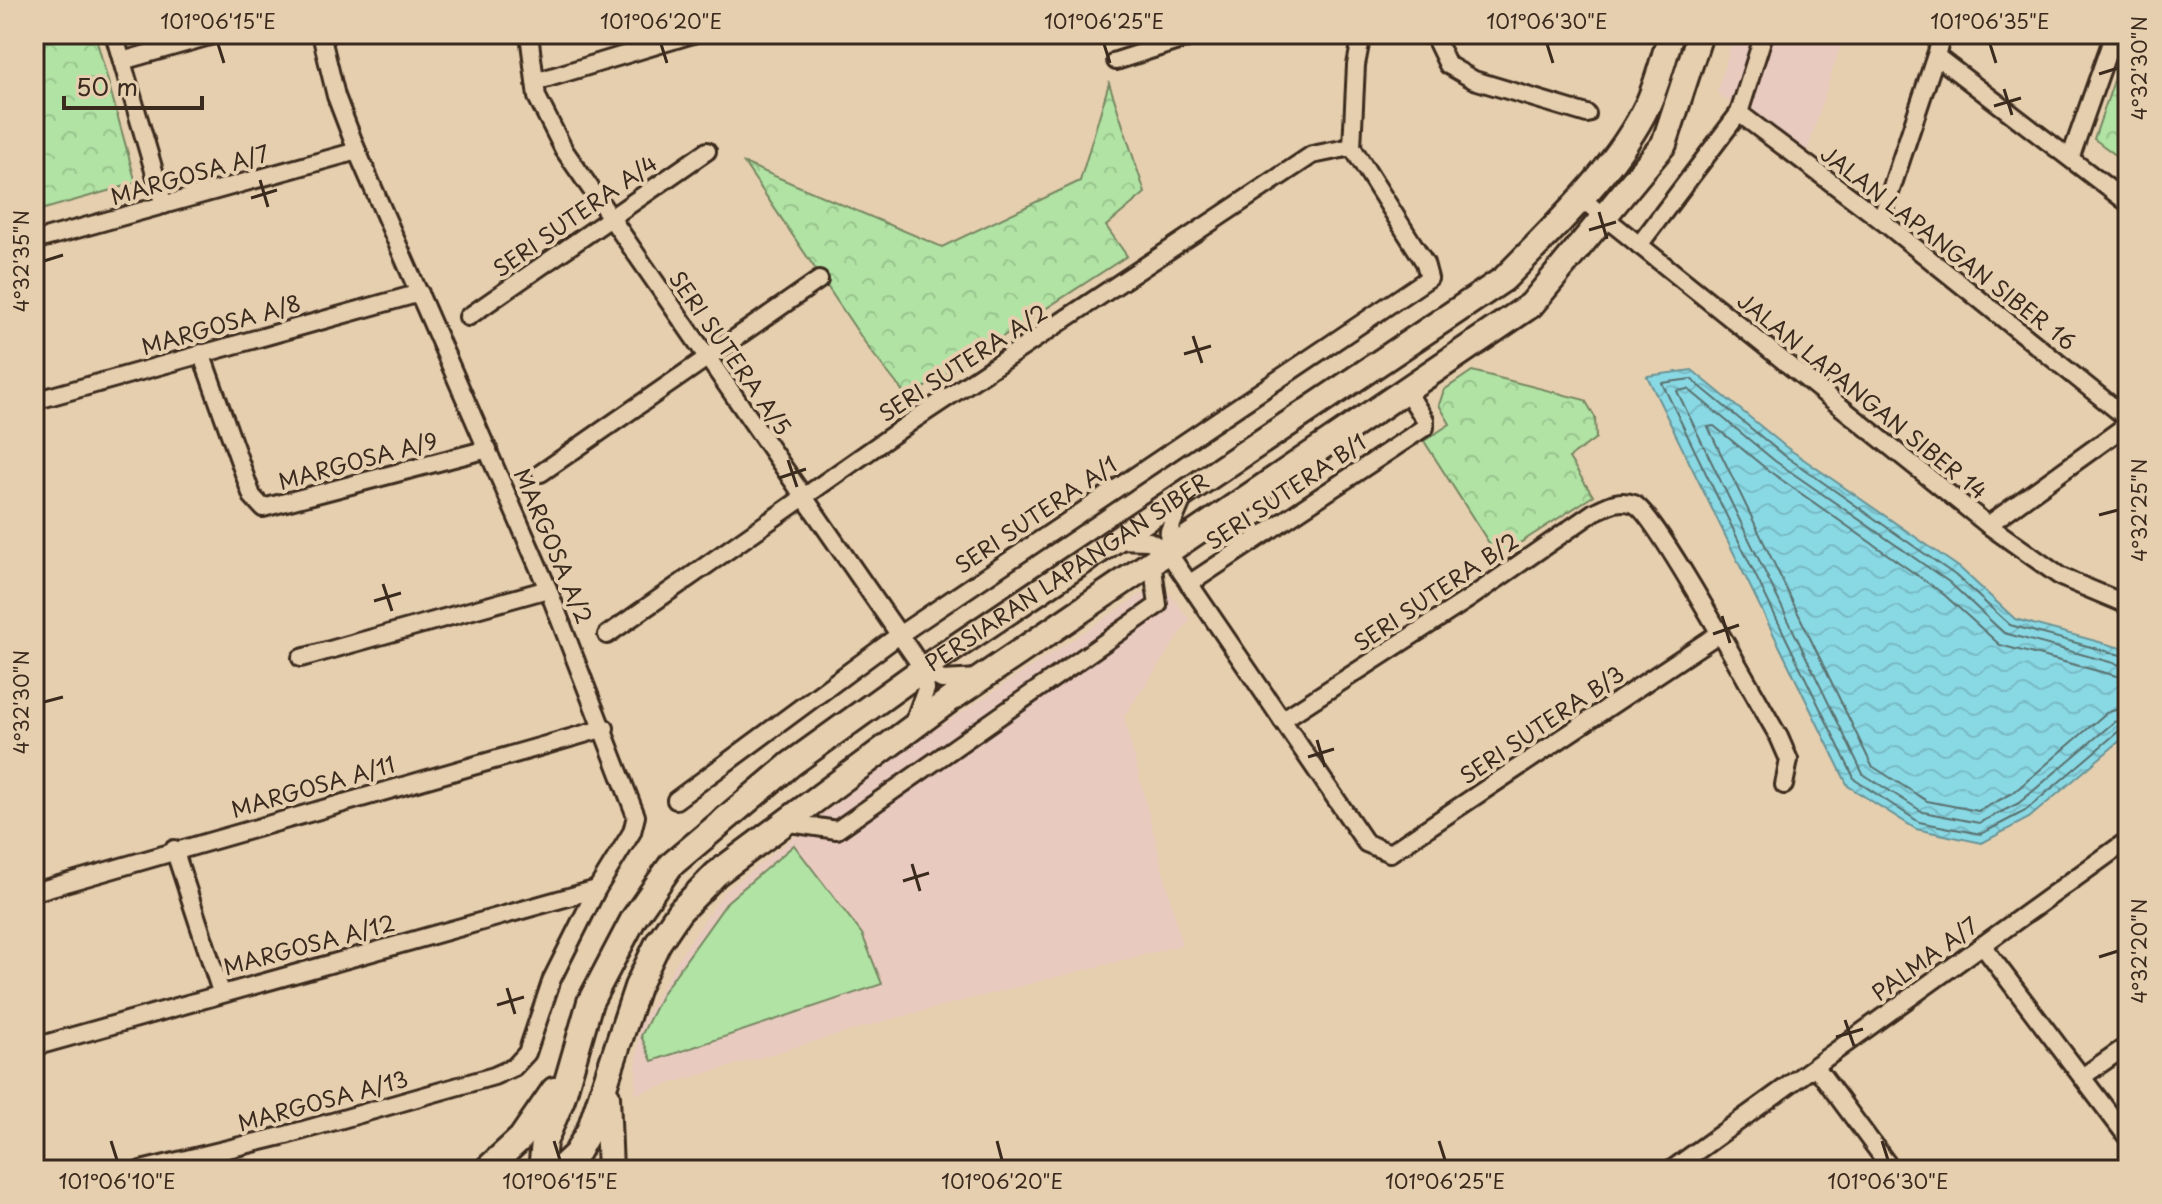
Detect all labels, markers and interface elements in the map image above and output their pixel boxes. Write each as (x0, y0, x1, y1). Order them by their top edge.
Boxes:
text: 101°06'15"E (160, 6, 276, 36)
text: 101°06'20"E (600, 6, 722, 36)
text: 101°06'25"E (1044, 6, 1164, 36)
text: 101°06'30"E (1486, 6, 1608, 36)
text: 101°06'35"E (1930, 6, 2050, 36)
text: 4°32'30"N (2124, 16, 2154, 120)
scale bar (64, 60, 202, 110)
text: 50 m (76, 68, 138, 104)
street label: MARGOSA A/7 (106, 135, 273, 212)
street label: JALAN LAPANGAN SIBER 16 (1814, 136, 2084, 357)
street label: SERI SUTERA A/4 (485, 146, 663, 284)
text: 4°32'35"N (6, 210, 36, 312)
street label: SERI SUTERA A/5 (662, 263, 800, 441)
street label: JALAN LAPANGAN SIBER 14 (1731, 283, 1995, 506)
street label: MARGOSA A/8 (137, 285, 304, 362)
street label: SERI SUTERA A/2 (871, 295, 1053, 429)
street label: MARGOSA A/9 (274, 422, 441, 497)
street label: SERI SUTERA B/1 (1198, 425, 1372, 557)
street label: SERI SUTERA A/1 (947, 447, 1123, 581)
text: 4°32'25"N (2124, 458, 2154, 562)
street label: MARGOSA A/2 (507, 463, 602, 628)
street label: PERSIARAN LAPANGAN SIBER (917, 464, 1215, 679)
street label: SERI SUTERA B/2 (1346, 523, 1524, 658)
text: 4°32'30"N (6, 650, 36, 754)
street label: SERI SUTERA B/3 (1452, 656, 1630, 791)
street label: MARGOSA A/11 (227, 746, 398, 825)
text: 4°32'20"N (2124, 898, 2154, 1004)
street label: MARGOSA A/12 (219, 905, 398, 982)
street label: PALMA A/7 (1864, 908, 1984, 1008)
street label: MARGOSA A/13 (234, 1061, 412, 1138)
text: 101°06'10"E (58, 1166, 176, 1196)
text: 101°06'15"E (502, 1166, 618, 1196)
text: 101°06'20"E (941, 1166, 1063, 1196)
text: 101°06'25"E (1385, 1166, 1505, 1196)
text: 101°06'30"E (1827, 1166, 1949, 1196)

